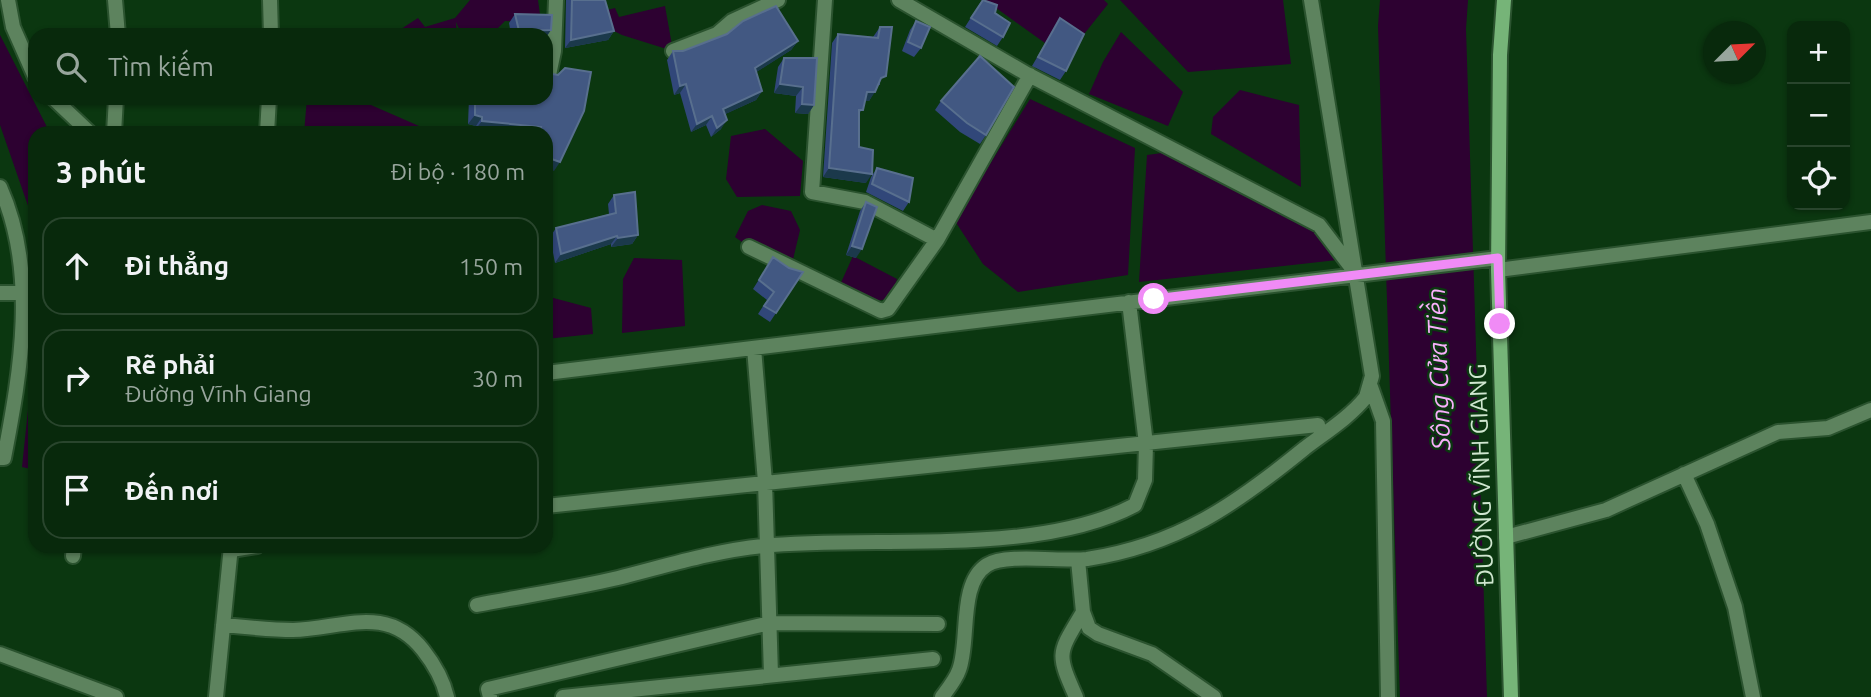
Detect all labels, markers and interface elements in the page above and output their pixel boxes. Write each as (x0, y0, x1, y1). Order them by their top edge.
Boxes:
north arrow (1703, 21, 1766, 84)
map controls (1787, 21, 1850, 210)
button: + (1787, 21, 1850, 84)
search box (28, 28, 553, 105)
icon: search (52, 48, 90, 86)
text: Tìm kiếm (108, 52, 214, 81)
button: − (1787, 84, 1850, 147)
button: locate (1787, 147, 1850, 210)
text: 3 phút (56, 155, 146, 189)
text: Đi bộ · 180 m (390, 159, 525, 184)
icon: ahead (58, 247, 96, 285)
text: Đi thẳng (125, 251, 229, 280)
text: 150 m (459, 254, 523, 279)
route start (1138, 283, 1169, 314)
water label: Sông Cửa Tiền (1417, 287, 1455, 452)
route end (1484, 308, 1515, 339)
text: Rẽ phải (125, 350, 215, 379)
icon: right (58, 359, 96, 397)
street label: ĐƯỜNG VĨNH GIANG (1461, 363, 1498, 587)
text: 30 m (472, 366, 523, 391)
text: Đường Vĩnh Giang (125, 381, 312, 406)
icon: arrive (58, 471, 96, 509)
text: Đến nơi (125, 476, 219, 505)

